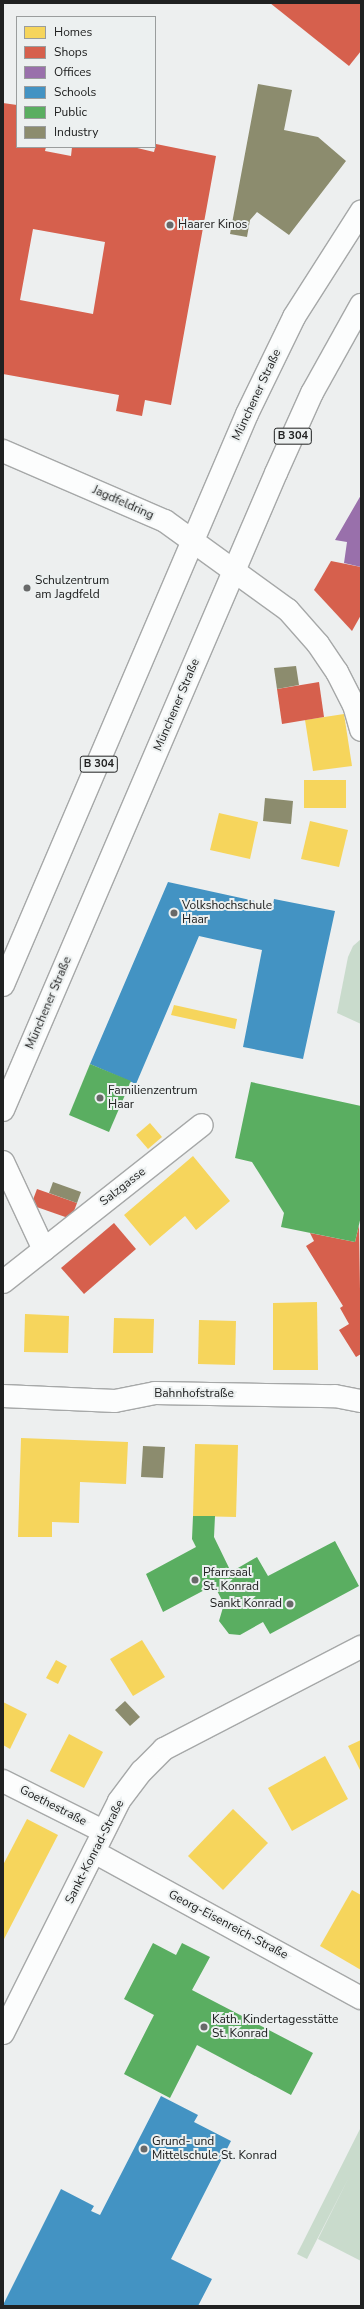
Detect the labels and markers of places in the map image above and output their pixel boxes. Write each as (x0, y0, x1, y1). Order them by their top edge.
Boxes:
place label: Haarer Kinos (178, 218, 247, 232)
marker: Haarer Kinos (165, 220, 175, 230)
place label: Schulzentrum am Jagdfeld (35, 574, 109, 602)
marker: Schulzentrum am Jagdfeld (22, 583, 32, 593)
place label: Volkshochschule Haar (182, 899, 272, 927)
marker: Volkshochschule Haar (169, 908, 179, 918)
place label: Familienzentrum Haar (108, 1084, 197, 1112)
marker: Familienzentrum Haar (95, 1093, 105, 1103)
place label: Pfarrsaal St. Konrad (203, 1566, 259, 1594)
marker: Pfarrsaal St. Konrad (190, 1575, 200, 1585)
place label: Sankt Konrad (210, 1597, 282, 1611)
marker: Sankt Konrad (285, 1599, 295, 1609)
place label: Kath. Kindertagesstätte St. Konrad (212, 2013, 338, 2041)
marker: Kath. Kindertagesstätte St. Konrad (199, 2022, 209, 2032)
place label: Grund- und Mittelschule St. Konrad (152, 2135, 277, 2163)
marker: Grund- und Mittelschule St. Konrad (139, 2144, 149, 2154)

